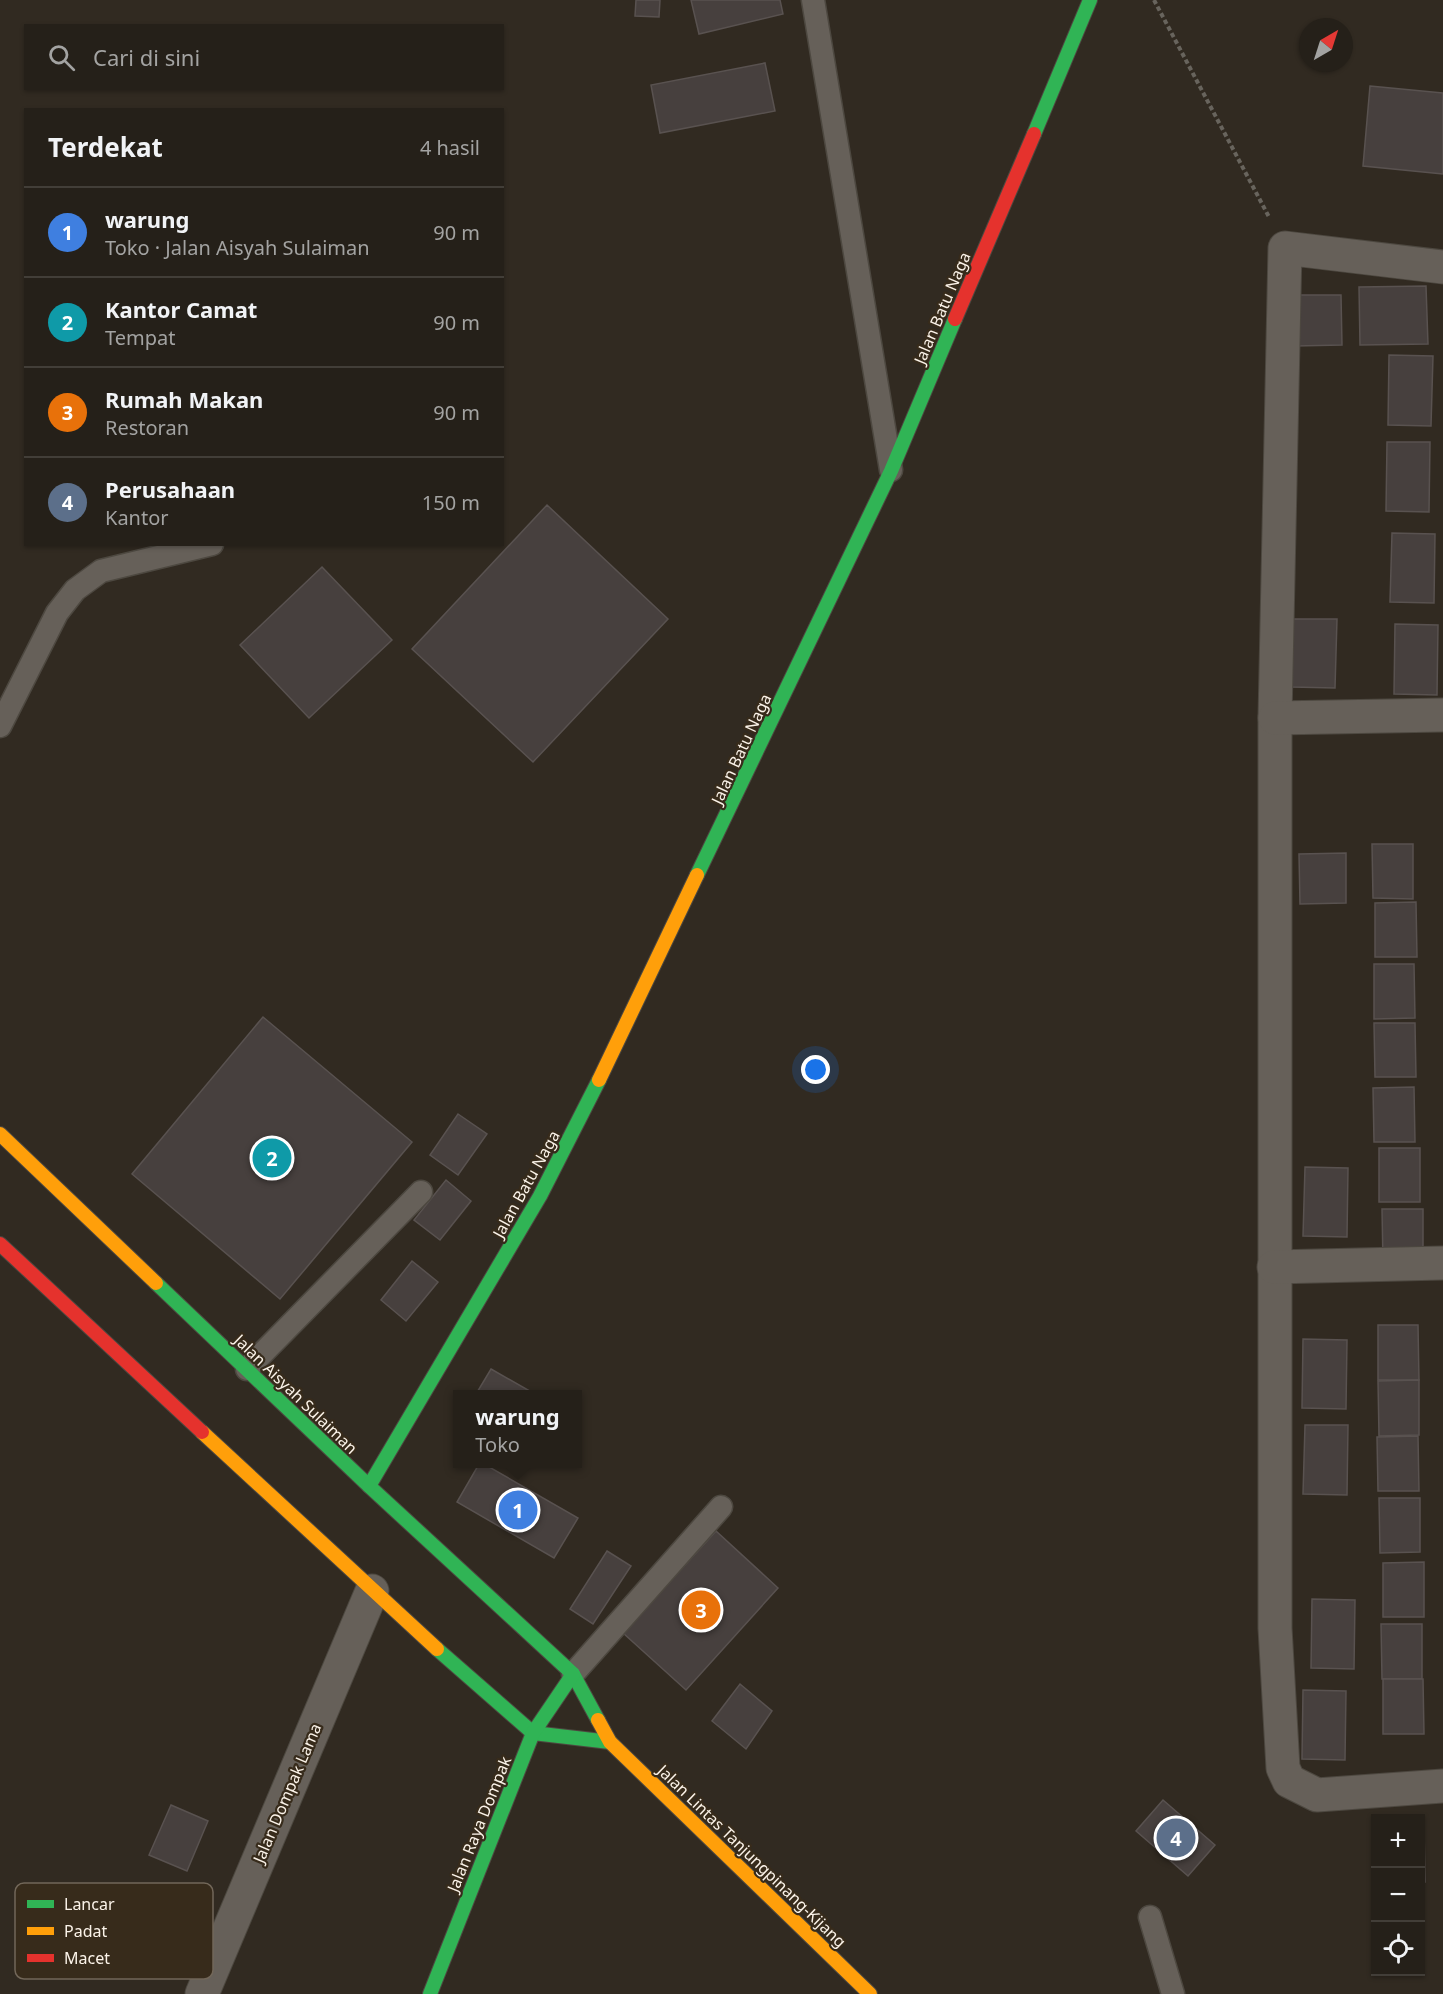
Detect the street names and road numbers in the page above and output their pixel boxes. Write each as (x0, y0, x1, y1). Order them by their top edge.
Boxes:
street label: Jalan Batu Naga (908, 249, 976, 369)
street label: Jalan Batu Naga (705, 690, 776, 810)
street label: Jalan Batu Naga (486, 1126, 565, 1243)
street label: Jalan Aisyah Sulaiman (228, 1328, 362, 1459)
street label: Jalan Dompak Lama (247, 1720, 326, 1868)
street label: Jalan Raya Dompak (441, 1753, 516, 1897)
street label: Jalan Lintas Tanjungpinang-Kijang (651, 1758, 851, 1952)

